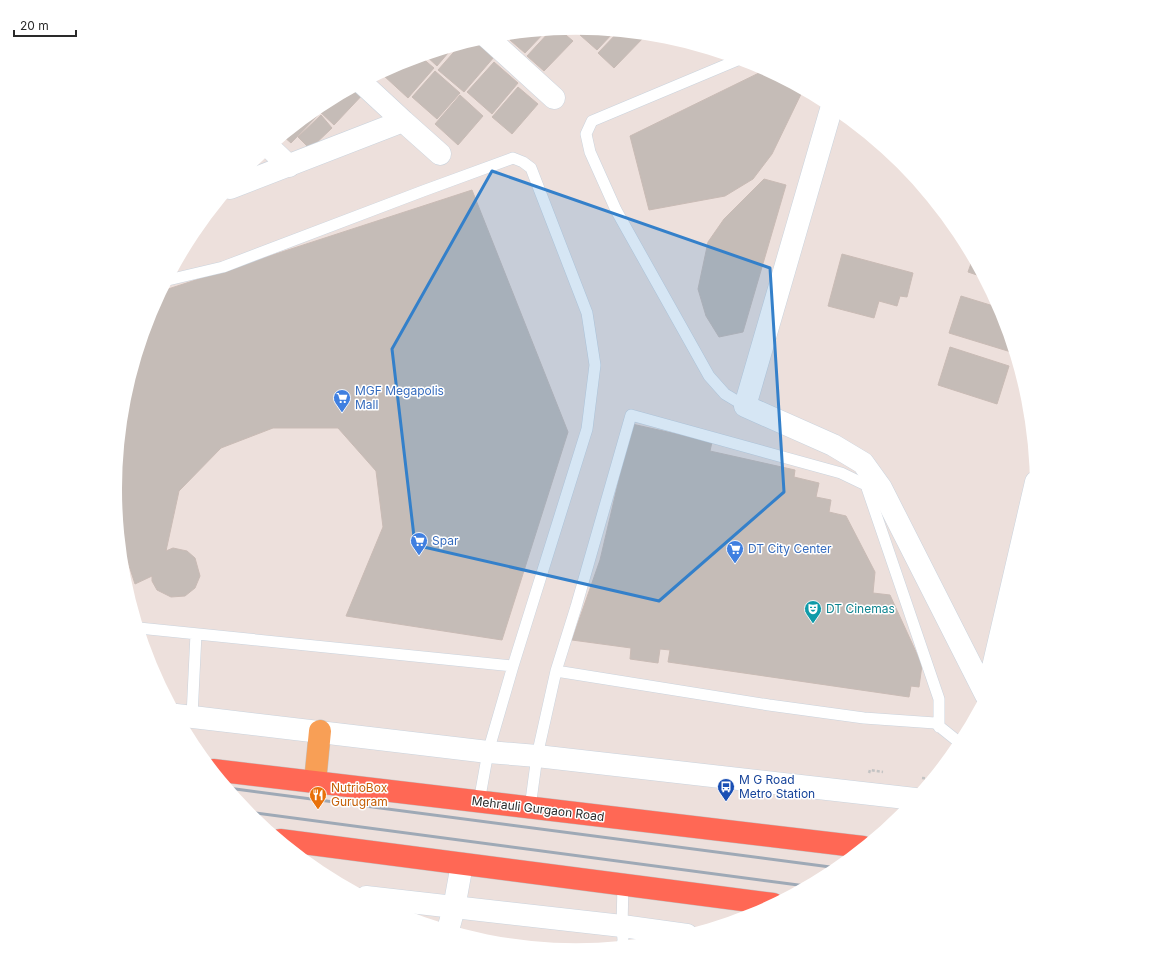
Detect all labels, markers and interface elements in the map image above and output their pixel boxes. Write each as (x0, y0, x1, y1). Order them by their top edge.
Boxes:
scale bar (14, 12, 76, 38)
text: 20 m (20, 18, 49, 33)
place label: MGF Megapolis Mall (355, 383, 444, 412)
supermarket icon: MGF Megapolis Mall (332, 388, 352, 413)
supermarket icon: Spar (409, 531, 429, 556)
place label: Spar (432, 533, 459, 548)
supermarket icon: DT City Center (725, 539, 745, 564)
place label: DT City Center (748, 541, 832, 556)
theatre icon: DT Cinemas (803, 599, 823, 624)
place label: DT Cinemas (826, 601, 895, 616)
place label: M G Road Metro Station (739, 772, 815, 801)
bus stop icon: M G Road Metro Station (716, 777, 736, 802)
place label: NutrioBox Gurugram (331, 780, 388, 809)
restaurant icon: NutrioBox Gurugram (308, 785, 328, 810)
street label: Mehrauli Gurgaon Road (471, 793, 605, 824)

